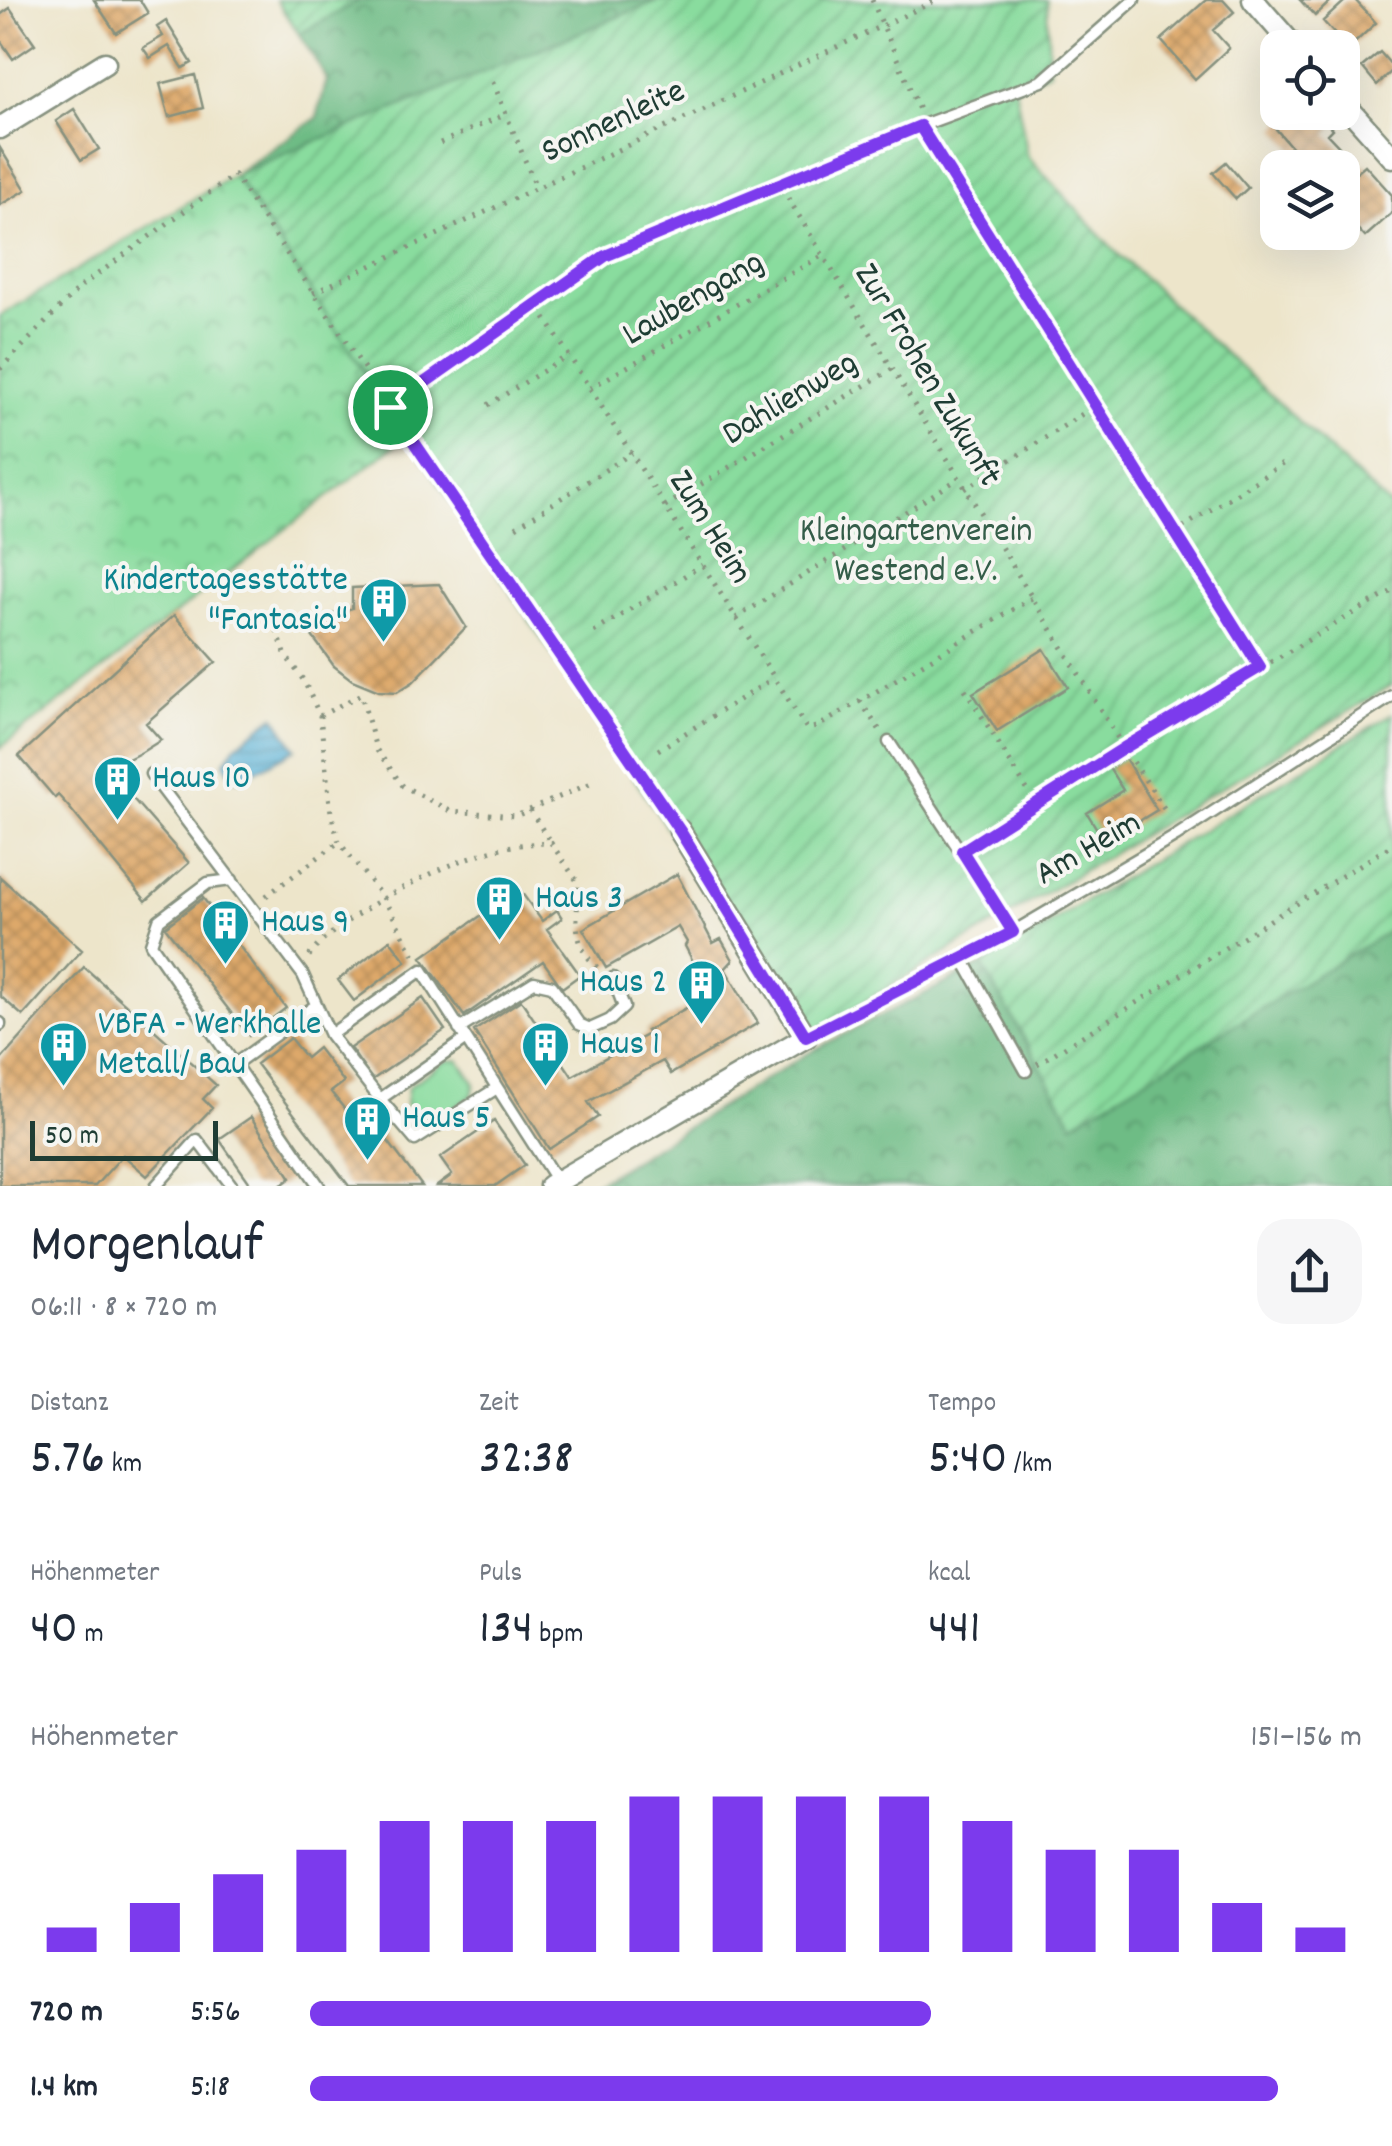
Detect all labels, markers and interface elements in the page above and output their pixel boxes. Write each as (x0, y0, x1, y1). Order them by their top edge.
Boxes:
map controls (1260, 30, 1360, 250)
button: locate (1260, 30, 1360, 130)
street label: Sonnenleite (534, 68, 694, 178)
button: layers (1260, 150, 1360, 250)
street label: Laubengang (614, 239, 774, 361)
street label: Zur Frohen Zukunft (840, 255, 1013, 497)
street label: Dahlienweg (714, 340, 868, 460)
pin (348, 365, 433, 450)
icon: arrive (363, 380, 418, 435)
street label: Zum Heim (654, 461, 764, 595)
park label: Kleingartenverein Westend e.V. (800, 508, 1032, 598)
place label: Kindertagesstätte "Fantasia" (103, 557, 348, 647)
building icon: Kindertagesstätte "Fantasia" (357, 576, 409, 644)
building icon: Haus 10 (91, 754, 143, 822)
place label: Haus 10 (152, 755, 251, 805)
street label: Am Heim (1027, 800, 1151, 900)
building icon: Haus 3 (474, 874, 526, 942)
place label: Haus 3 (535, 875, 623, 925)
building icon: Haus 9 (200, 898, 252, 966)
place label: Haus 9 (261, 899, 349, 949)
building icon: Haus 2 (676, 958, 728, 1026)
place label: Haus 2 (580, 959, 667, 1009)
place label: VBFA - Werkhalle Metall/ Bau (98, 1001, 321, 1091)
building icon: VBFA - Werkhalle Metall/ Bau (37, 1020, 89, 1088)
building icon: Haus 1 (519, 1020, 571, 1088)
place label: Haus 1 (580, 1021, 660, 1071)
building icon: Haus 5 (341, 1094, 393, 1162)
place label: Haus 5 (402, 1095, 490, 1145)
scale bar (30, 1116, 218, 1160)
text: 50 m (45, 1118, 99, 1158)
text: Morgenlauf (30, 1209, 263, 1288)
button: share (1257, 1219, 1362, 1324)
text: 06:11 · 8 × 720 m (30, 1286, 217, 1332)
text: Distanz (30, 1385, 108, 1425)
text: Zeit (479, 1385, 519, 1425)
text: Tempo (928, 1385, 996, 1425)
text: 5.76 (30, 1425, 105, 1497)
text: 32:38 (479, 1425, 574, 1497)
text: 5:40 (928, 1425, 1007, 1497)
text: km (105, 1446, 142, 1486)
text: /km (1007, 1446, 1053, 1486)
text: Höhenmeter (30, 1555, 159, 1595)
text: Puls (479, 1555, 522, 1595)
text: kcal (928, 1555, 971, 1595)
text: 40 (30, 1595, 78, 1667)
text: 134 (479, 1595, 533, 1667)
text: 441 (928, 1595, 980, 1667)
text: m (78, 1616, 104, 1656)
text: bpm (533, 1616, 584, 1656)
text: Höhenmeter (30, 1716, 178, 1762)
text: 151–156 m (1250, 1716, 1362, 1762)
text: 720 m (30, 1991, 103, 2037)
text: 5:56 (190, 1991, 241, 2037)
text: 1.4 km (30, 2066, 98, 2112)
text: 5:18 (190, 2066, 230, 2112)

